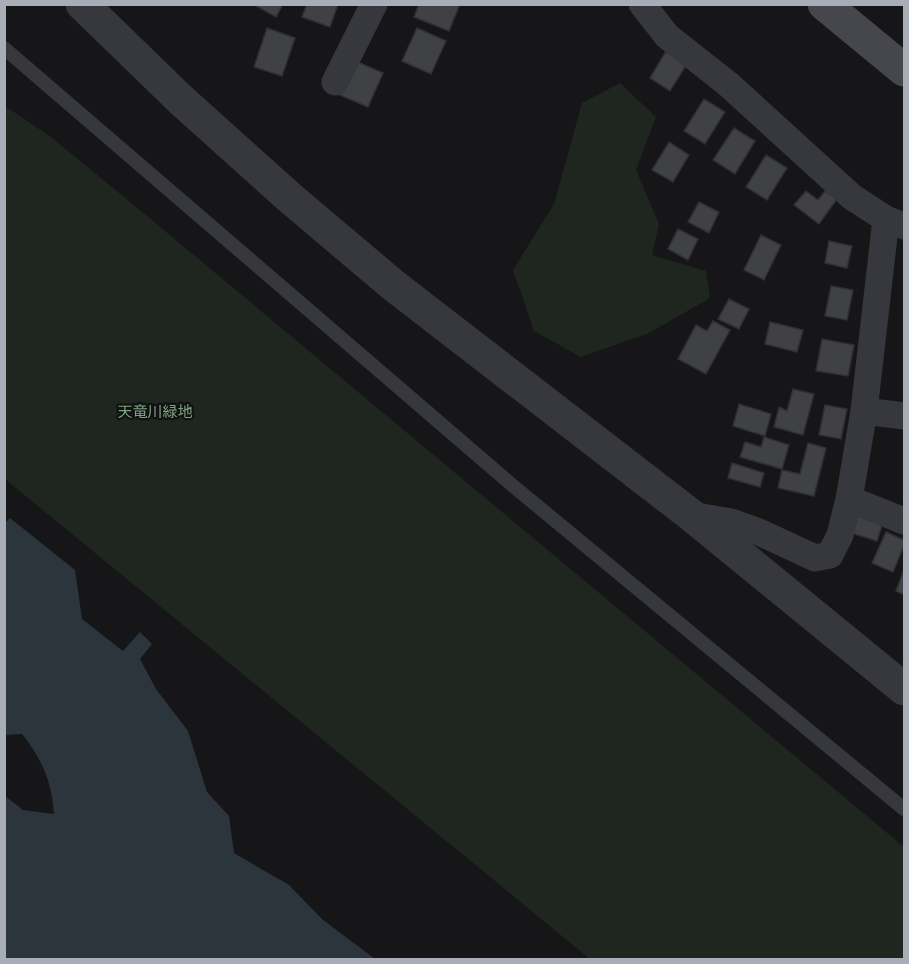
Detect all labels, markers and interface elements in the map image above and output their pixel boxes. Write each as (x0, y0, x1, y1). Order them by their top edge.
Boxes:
park label: 天竜川緑地 (117, 402, 193, 421)

